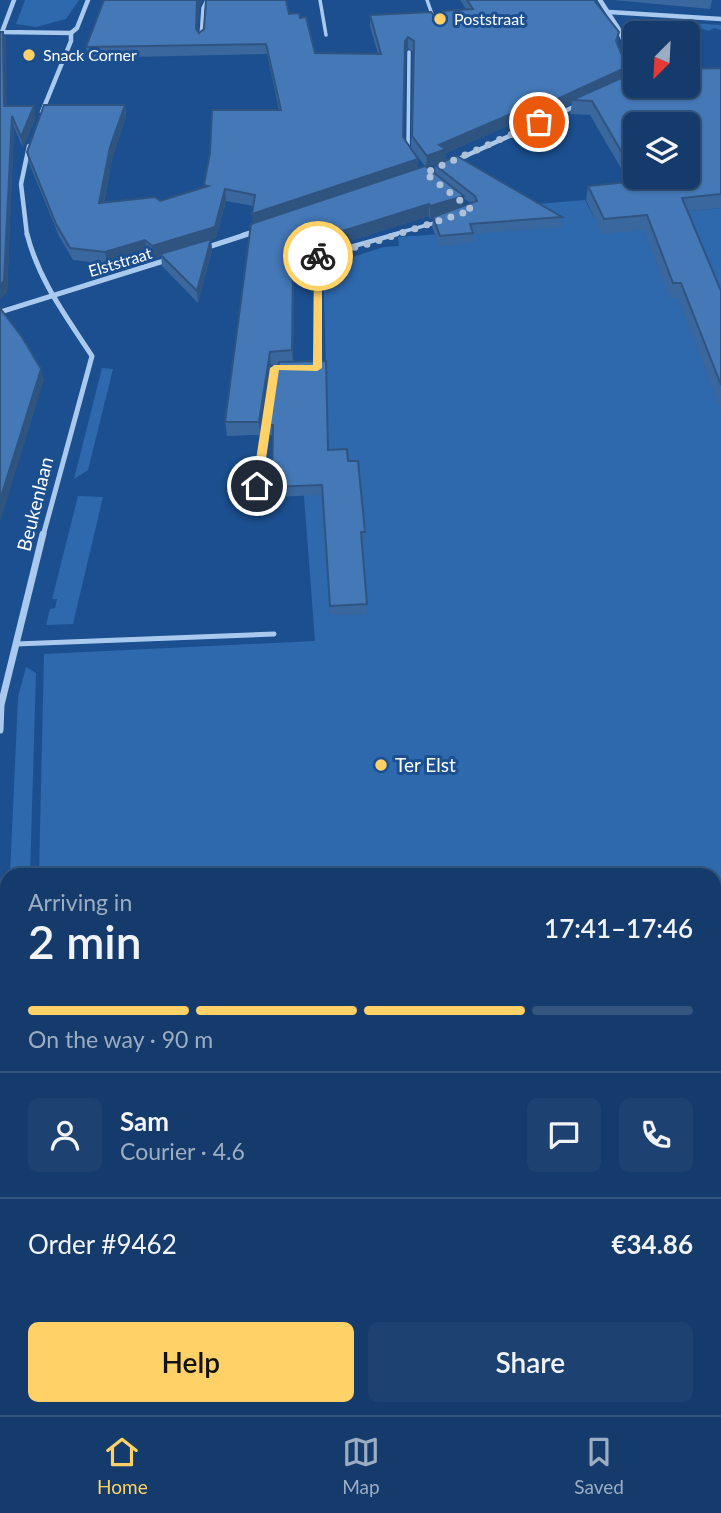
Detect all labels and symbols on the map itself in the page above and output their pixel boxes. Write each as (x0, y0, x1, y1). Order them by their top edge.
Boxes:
place label: Poststraat (454, 9, 525, 28)
marker: Poststraat (432, 11, 448, 27)
north arrow (623, 21, 700, 98)
place label: Snack Corner (43, 45, 137, 64)
marker: Snack Corner (21, 47, 37, 63)
pin (509, 92, 569, 152)
courier (283, 221, 353, 291)
street label: Elststraat (86, 243, 154, 280)
street label: Beukenlaan (12, 454, 57, 553)
pin (227, 456, 287, 516)
place label: Ter Elst (395, 753, 456, 776)
marker: Ter Elst (373, 757, 389, 773)

